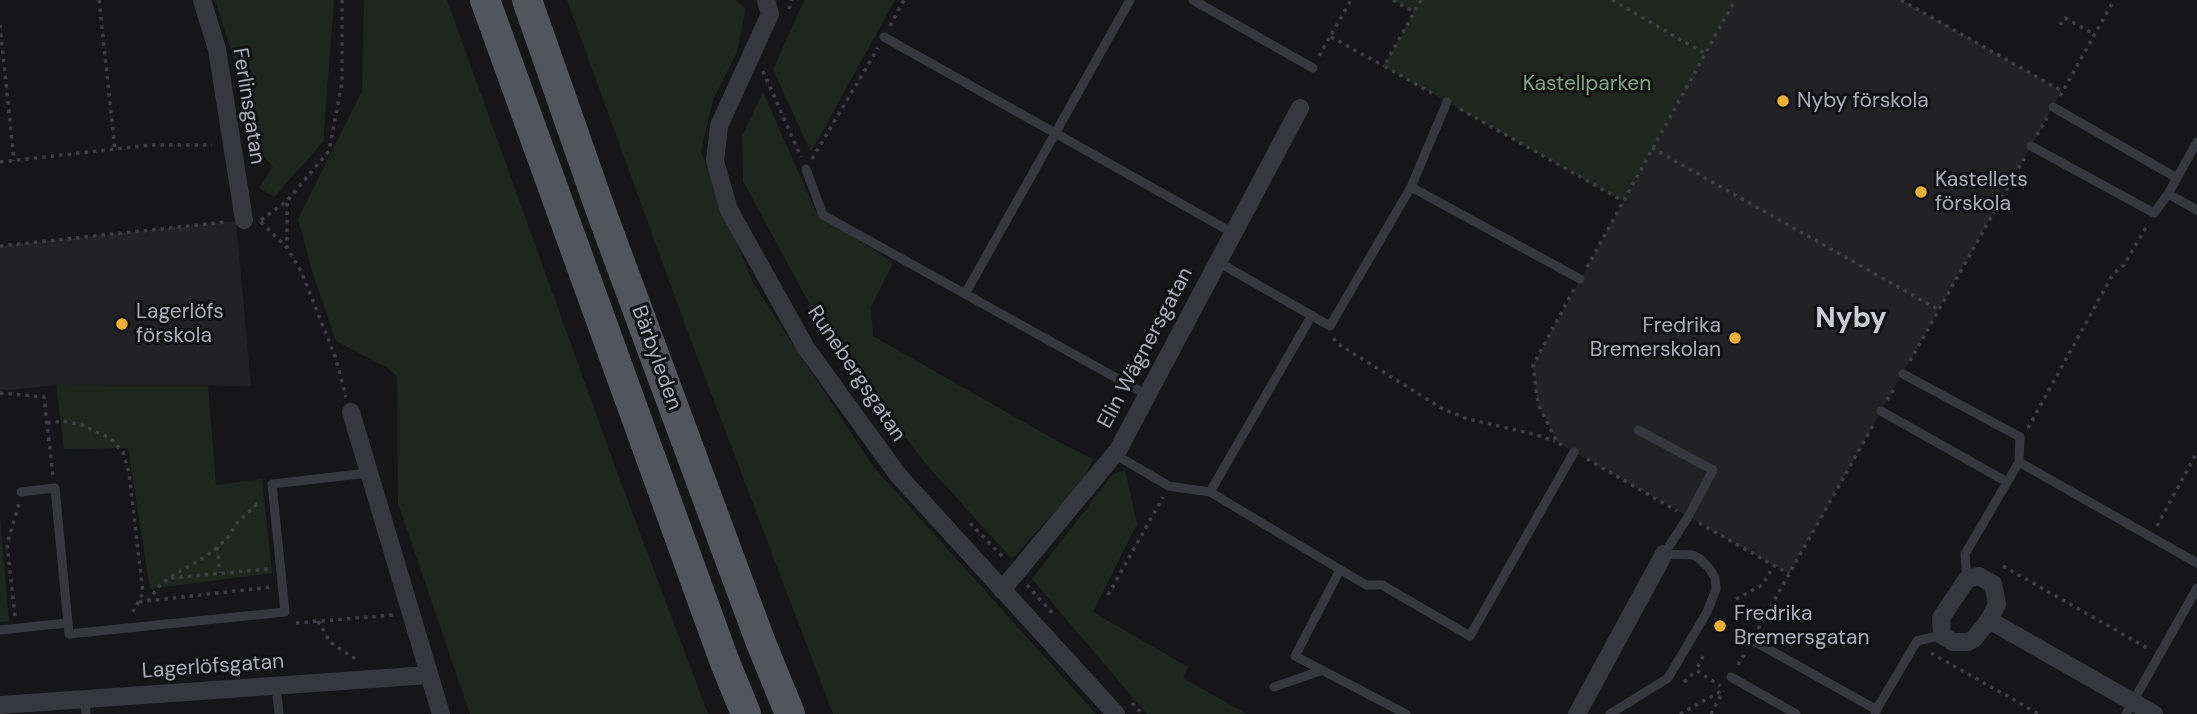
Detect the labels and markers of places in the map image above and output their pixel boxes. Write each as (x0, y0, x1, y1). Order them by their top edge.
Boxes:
place label: Nyby förskola (1797, 88, 1929, 114)
marker: Nyby förskola (1775, 93, 1791, 109)
place label: Kastellets förskola (1935, 167, 2028, 217)
marker: Kastellets förskola (1913, 184, 1929, 200)
place label: Lagerlöfs förskola (136, 299, 224, 349)
place label: Fredrika Bremerskolan (1590, 313, 1721, 363)
marker: Lagerlöfs förskola (114, 316, 130, 332)
marker: Fredrika Bremerskolan (1727, 330, 1743, 346)
place label: Fredrika Bremersgatan (1734, 601, 1869, 651)
marker: Fredrika Bremersgatan (1712, 618, 1728, 634)

